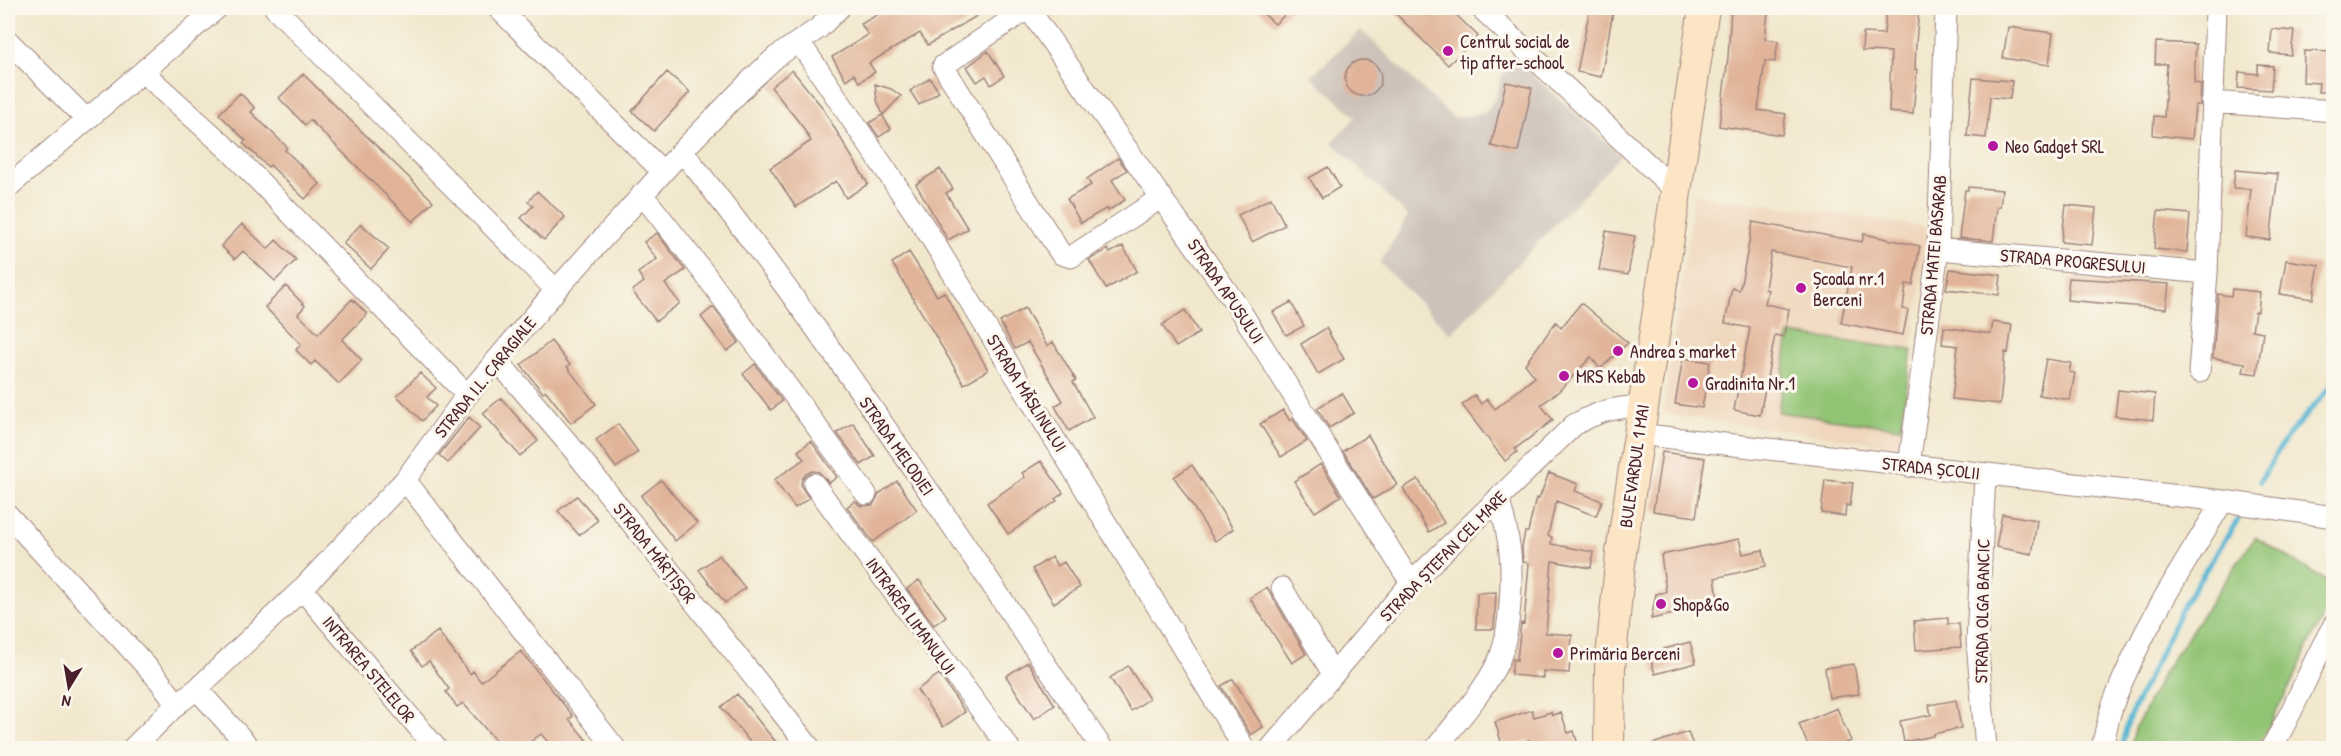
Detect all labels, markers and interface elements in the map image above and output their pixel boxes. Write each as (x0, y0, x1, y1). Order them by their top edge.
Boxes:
place label: Centrul social de tip after-school (1460, 29, 1570, 75)
marker: Centrul social de tip after-school (1441, 44, 1455, 58)
place label: Neo Gadget SRL (2005, 134, 2105, 159)
marker: Neo Gadget SRL (1986, 139, 2000, 153)
street label: STRADA MATEI BASARAB (1914, 174, 1952, 336)
street label: STRADA APUSULUI (1182, 234, 1270, 348)
street label: STRADA PROGRESULUI (1999, 242, 2147, 280)
place label: Școala nr.1 Berceni (1813, 266, 1884, 312)
marker: Școala nr.1 Berceni (1794, 281, 1808, 295)
street label: STRADA I.L. CARAGIALE (428, 311, 542, 443)
street label: STRADA MĂSLINULUI (981, 330, 1073, 456)
place label: Andrea's market (1630, 339, 1737, 364)
marker: Andrea's market (1611, 344, 1625, 358)
place label: MRS Kebab (1576, 364, 1646, 389)
marker: MRS Kebab (1557, 369, 1571, 383)
place label: Gradinita Nr.1 (1705, 371, 1795, 396)
marker: Gradinita Nr.1 (1686, 376, 1700, 390)
street label: STRADA MELODIEI (854, 392, 940, 500)
street label: BULEVARDUL 1 MAI (1613, 403, 1655, 529)
street label: STRADA ȘCOLII (1881, 450, 1981, 486)
street label: STRADA ȘTEFAN CEL MARE (1374, 485, 1512, 627)
street label: STRADA MĂRȚIȘOR (608, 497, 702, 609)
street label: STRADA OLGA BANCIC (1968, 538, 1996, 684)
street label: INTRAREA LIMANULUI (860, 552, 962, 680)
place label: Shop&Go (1673, 592, 1729, 617)
marker: Shop&Go (1654, 597, 1668, 611)
street label: INTRAREA STELELOR (317, 610, 421, 728)
place label: Primăria Berceni (1570, 641, 1681, 666)
marker: Primăria Berceni (1551, 646, 1565, 660)
north arrow (39, 657, 99, 717)
text: N (59, 690, 72, 713)

